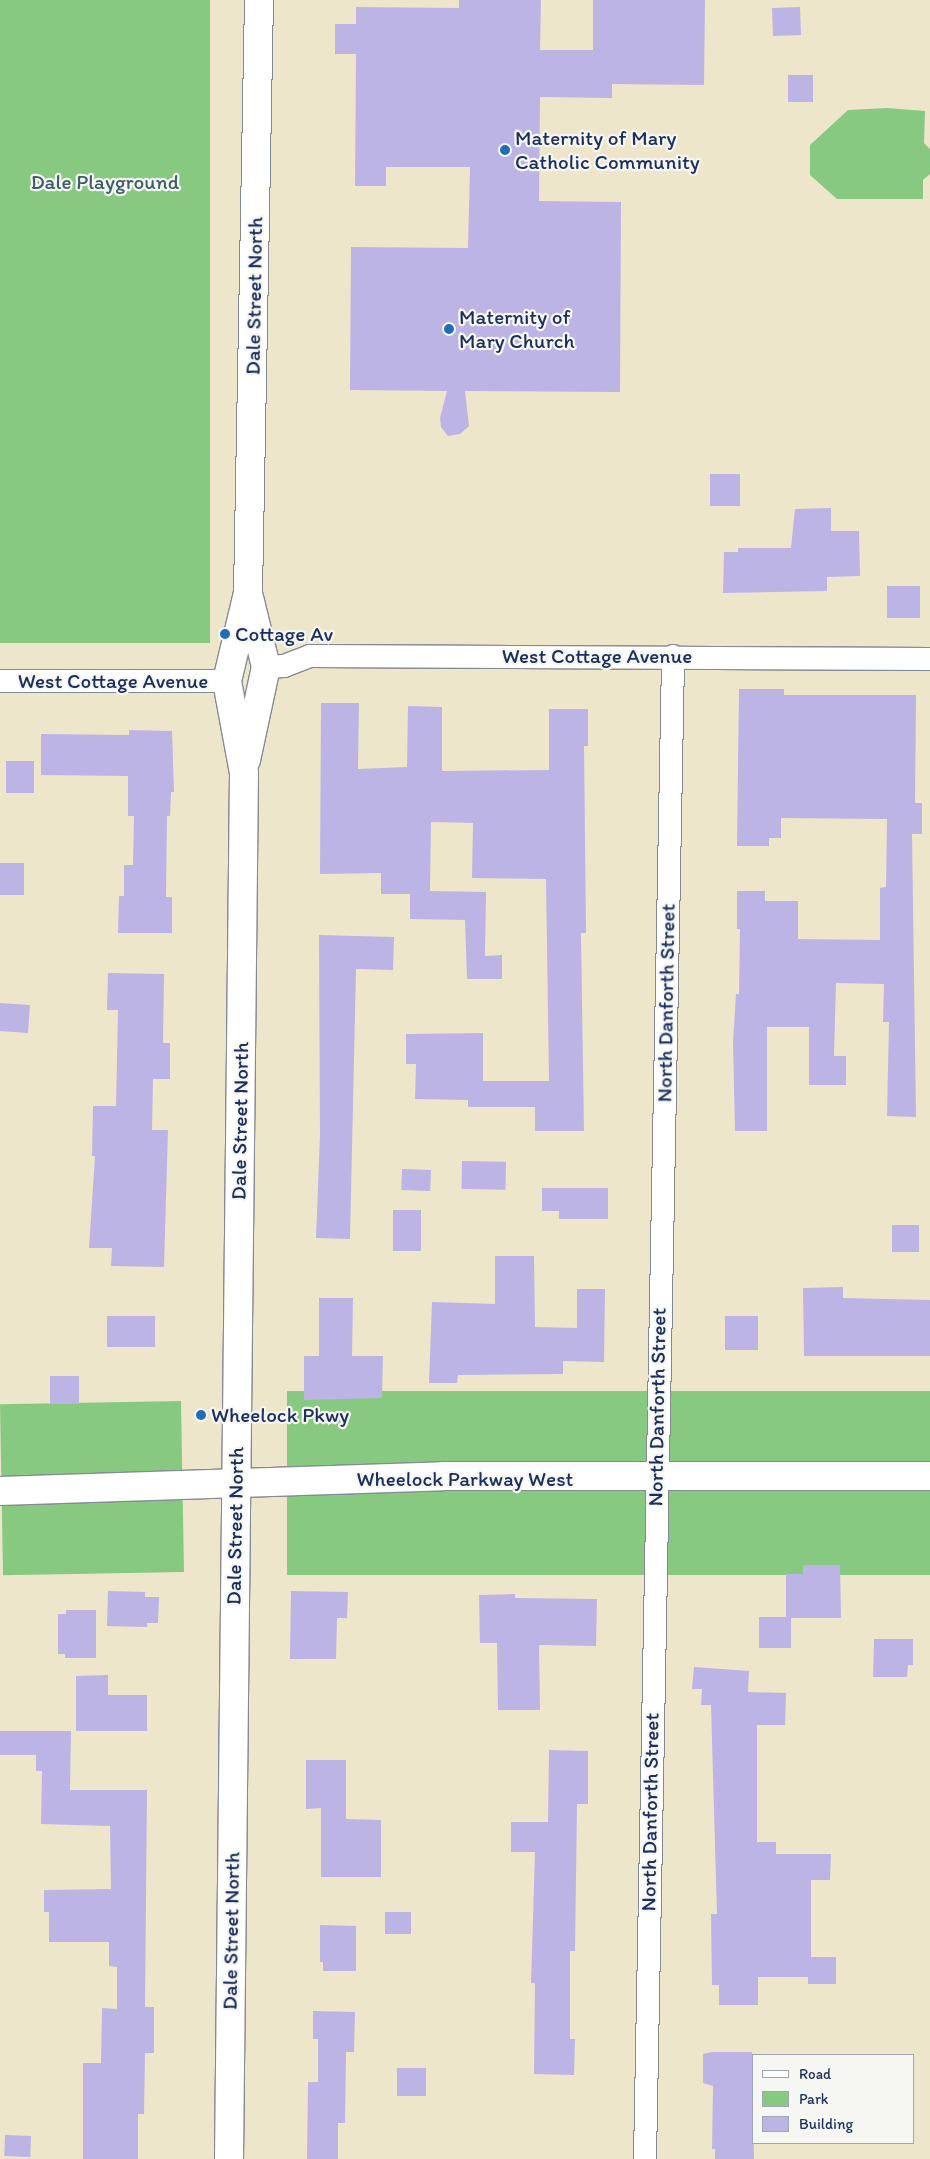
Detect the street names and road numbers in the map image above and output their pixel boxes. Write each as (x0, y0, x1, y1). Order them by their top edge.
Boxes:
street label: Dale Street North (240, 217, 268, 375)
street label: West Cottage Avenue (502, 643, 692, 669)
street label: West Cottage Avenue (18, 668, 208, 694)
street label: North Danforth Street (652, 903, 680, 1103)
street label: Dale Street North (226, 1042, 254, 1200)
street label: North Danforth Street (643, 1307, 671, 1507)
street label: Dale Street North (221, 1447, 249, 1605)
street label: Wheelock Parkway West (357, 1466, 573, 1492)
street label: North Danforth Street (636, 1712, 664, 1912)
street label: Dale Street North (217, 1852, 245, 2010)

